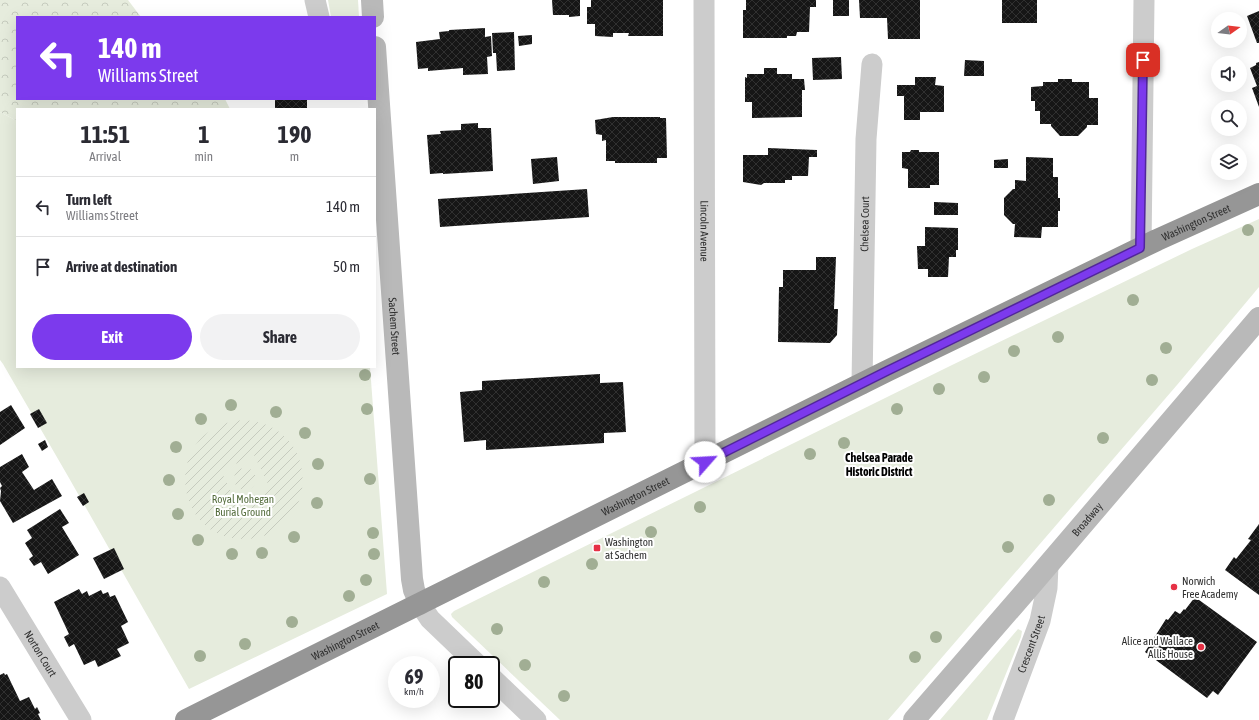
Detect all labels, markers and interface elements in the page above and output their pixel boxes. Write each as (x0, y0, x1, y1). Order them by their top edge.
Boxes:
north arrow (1211, 12, 1247, 48)
map controls (1211, 12, 1247, 180)
icon: left (32, 32, 84, 84)
text: 140 m (98, 32, 161, 64)
pin (1126, 43, 1160, 77)
icon: arrive (1132, 49, 1154, 71)
button: sound (1211, 56, 1247, 92)
text: Williams Street (98, 65, 199, 86)
button: search (1211, 100, 1247, 136)
text: 11:51 (81, 121, 130, 148)
text: 1 (198, 121, 209, 148)
text: 190 (278, 121, 311, 148)
button: layers (1211, 144, 1247, 180)
text: Arrival (89, 149, 121, 164)
text: min (194, 149, 213, 164)
text: m (290, 149, 299, 164)
text: Turn left (66, 191, 112, 208)
icon: left (32, 196, 54, 218)
street label: Chelsea Court (858, 196, 871, 252)
text: 140 m (326, 198, 360, 215)
street label: Lincoln Avenue (698, 200, 711, 262)
street label: Washington Street (1160, 202, 1232, 243)
text: Williams Street (66, 208, 139, 223)
icon: arrive (32, 256, 54, 278)
text: Arrive at destination (66, 258, 177, 275)
text: 50 m (333, 258, 360, 275)
street label: Sachem Street (386, 297, 402, 356)
button: Exit (32, 314, 192, 360)
button: Share (200, 314, 360, 360)
position arrow (684, 441, 726, 483)
district label: Chelsea Parade Historic District (845, 451, 914, 479)
street label: Washington Street (600, 474, 671, 518)
park label: Royal Mohegan Burial Ground (212, 493, 274, 518)
street label: Broadway (1069, 500, 1105, 538)
place label: Washington at Sachem (605, 536, 653, 561)
marker: Washington at Sachem (592, 543, 602, 553)
place label: Norwich Free Academy (1182, 575, 1239, 600)
marker: Norwich Free Academy (1169, 582, 1179, 592)
street label: Crescent Street (1015, 614, 1047, 675)
street label: Washington Street (310, 619, 381, 663)
street label: Norton Court (22, 628, 59, 679)
place label: Alice and Wallace Allis House (1122, 635, 1193, 660)
marker: Alice and Wallace Allis House (1196, 642, 1206, 652)
speed limit sign: 80 (448, 656, 500, 708)
text: 69 (405, 665, 423, 688)
text: km/h (404, 686, 424, 697)

